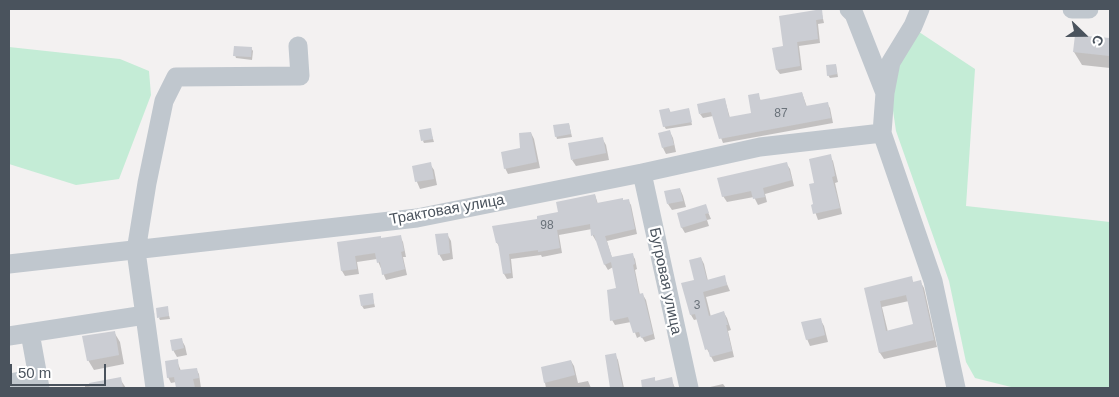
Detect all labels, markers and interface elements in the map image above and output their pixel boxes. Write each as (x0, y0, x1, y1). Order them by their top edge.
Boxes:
north arrow (1059, 10, 1109, 60)
text: С (1089, 33, 1107, 48)
house number: 87 (774, 107, 788, 121)
street label: Трактовая улица (388, 191, 506, 229)
house number: 98 (540, 219, 554, 233)
street label: Бугровая улица (645, 226, 685, 336)
house number: 3 (694, 299, 700, 313)
scale bar (12, 354, 109, 386)
text: 50 m (18, 364, 51, 381)

